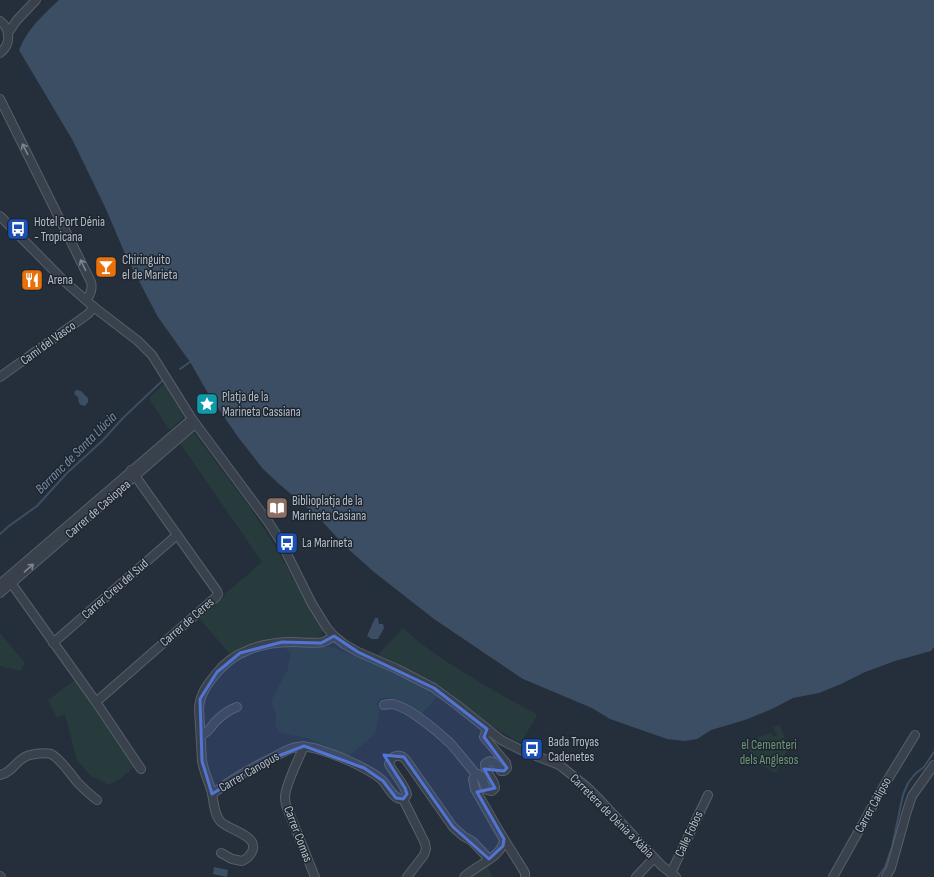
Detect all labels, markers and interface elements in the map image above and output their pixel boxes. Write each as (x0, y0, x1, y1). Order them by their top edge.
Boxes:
one-way arrow (21, 143, 28, 155)
place label: Hotel Port Dénia - Tropicana (34, 214, 105, 245)
bus stop icon: Hotel Port Dénia - Tropicana (5, 216, 31, 242)
place label: Chiringuito el de Marieta (122, 252, 177, 283)
bar icon: Chiringuito el de Marieta (93, 254, 119, 280)
one-way arrow (79, 259, 86, 271)
restaurant icon: Arena (19, 267, 45, 293)
place label: Arena (47, 272, 73, 288)
street label: Camí del Vasco (17, 318, 79, 368)
place label: Platja de la Marineta Cassiana (222, 389, 301, 420)
place icon: Platja de la Marineta Cassiana (194, 391, 220, 417)
water label: Barranc de Santa Llúcia (32, 408, 121, 497)
street label: Carrer de Casiopea (62, 476, 134, 542)
place label: Biblioplatja de la Marineta Casiana (292, 493, 366, 524)
library icon: Biblioplatja de la Marineta Casiana (264, 495, 290, 521)
bus stop icon: La Marineta (274, 530, 300, 556)
place label: La Marineta (302, 535, 352, 551)
street label: Carrer Creu del Sud (78, 556, 152, 622)
one-way arrow (24, 563, 35, 572)
street label: Carrer de Ceres (156, 594, 218, 650)
place label: Bada Troyas Cadenetes (548, 734, 599, 765)
bus stop icon: Bada Troyas Cadenetes (519, 736, 545, 762)
park label: el Cementeri dels Anglesos (740, 737, 799, 768)
street label: Carrer Canopus (216, 748, 282, 796)
street label: Carretera de Dénia a Xàbia (566, 770, 658, 862)
street label: Carrer Calipso (851, 774, 895, 836)
street label: Carrer Comas (280, 804, 316, 865)
street label: Calle Fobos (671, 808, 707, 860)

